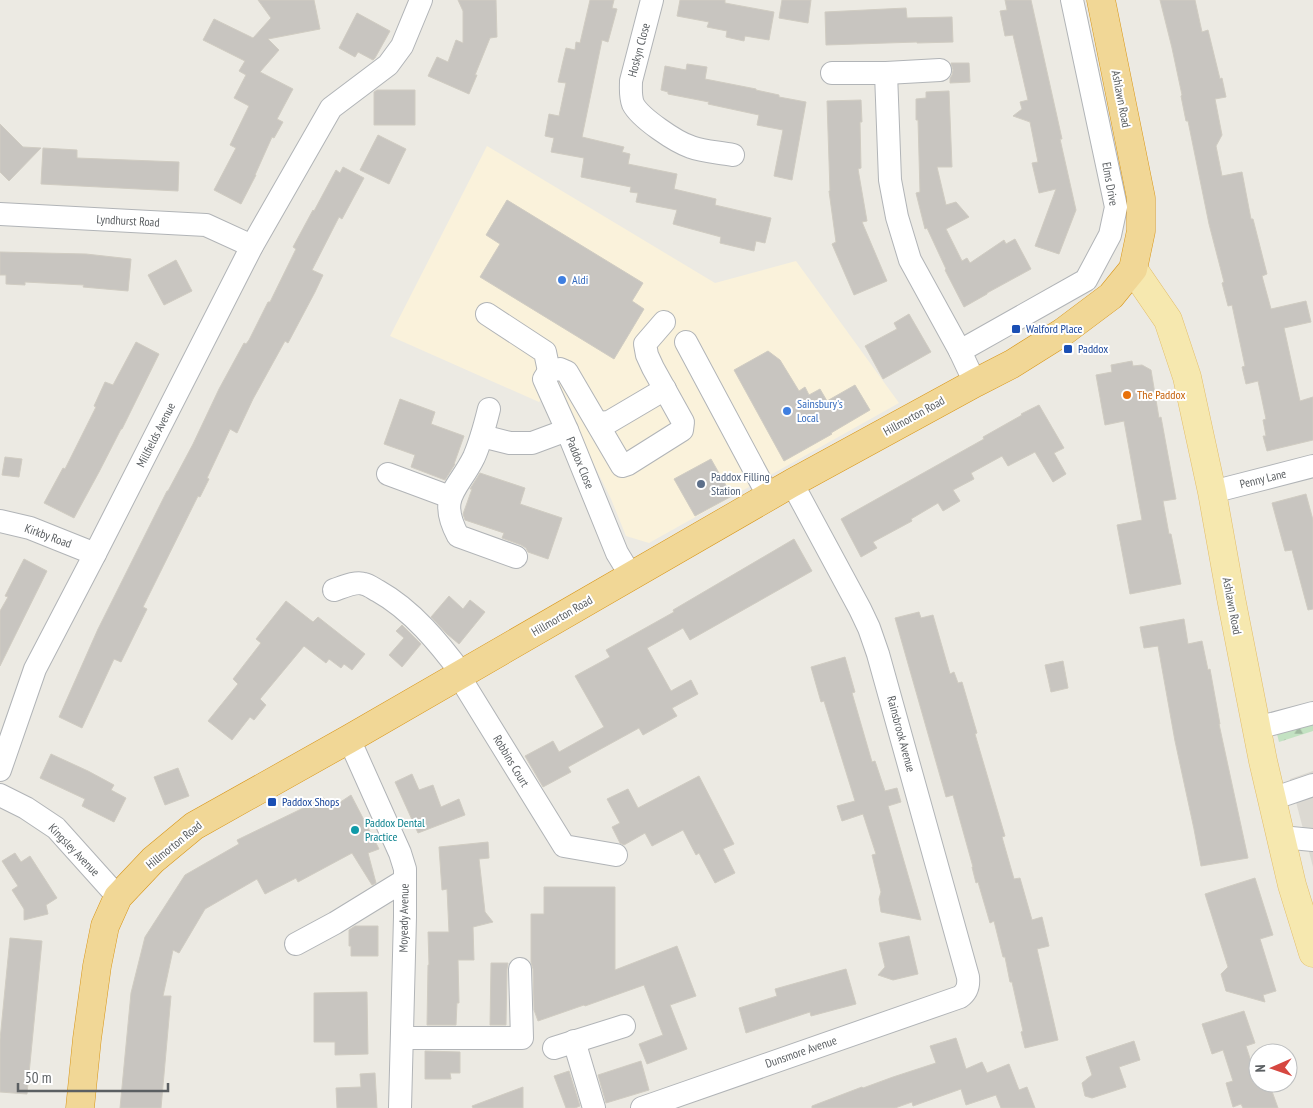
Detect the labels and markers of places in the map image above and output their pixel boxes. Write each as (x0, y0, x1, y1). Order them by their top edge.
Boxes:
place label: Aldi (572, 272, 588, 287)
marker: Aldi (556, 274, 568, 286)
place label: Walford Place (1026, 321, 1083, 336)
marker: Walford Place (1010, 323, 1022, 335)
place label: Paddox (1078, 341, 1108, 356)
marker: Paddox (1062, 343, 1074, 355)
place label: The Paddox (1137, 387, 1185, 402)
marker: The Paddox (1121, 389, 1133, 401)
place label: Sainsbury's Local (797, 396, 843, 425)
marker: Sainsbury's Local (781, 405, 793, 417)
place label: Paddox Filling Station (711, 469, 770, 498)
marker: Paddox Filling Station (695, 478, 707, 490)
place label: Paddox Shops (282, 794, 339, 809)
marker: Paddox Shops (266, 796, 278, 808)
place label: Paddox Dental Practice (365, 815, 425, 844)
marker: Paddox Dental Practice (349, 824, 361, 836)

